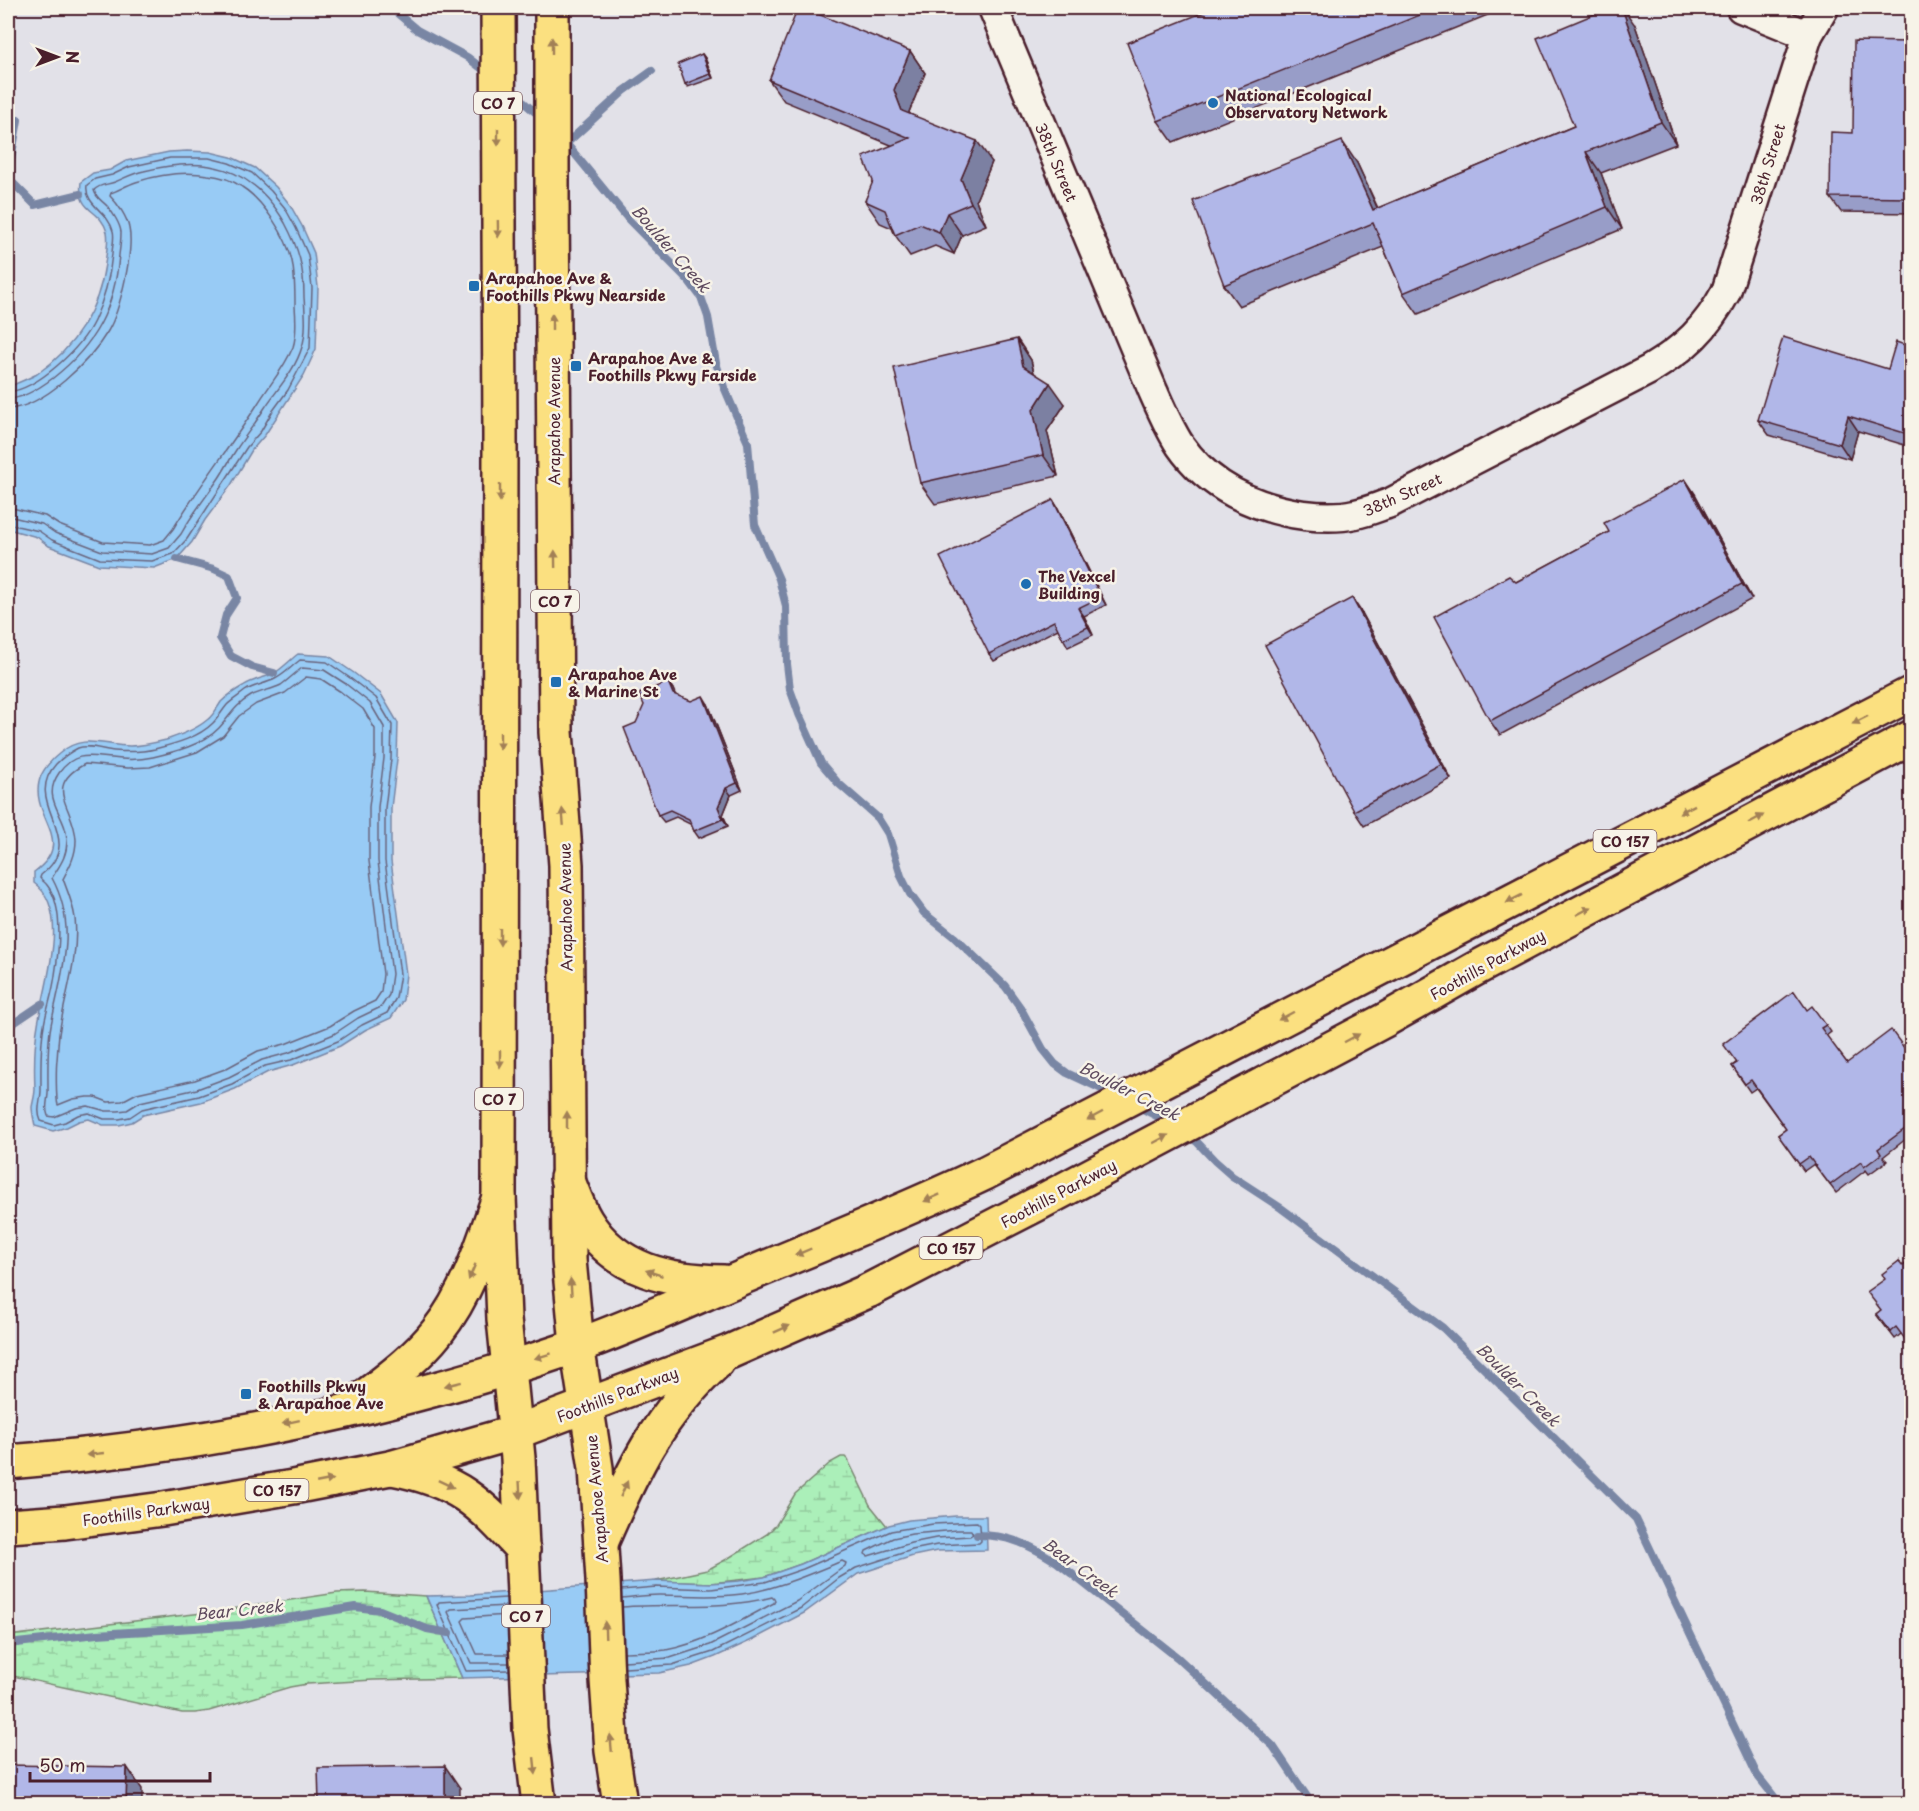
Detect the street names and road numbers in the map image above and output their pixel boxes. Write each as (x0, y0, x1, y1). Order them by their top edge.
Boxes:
road number: CO 7 (474, 92, 522, 114)
street label: 38th Street (1030, 119, 1084, 205)
street label: 38th Street (1744, 120, 1790, 208)
street label: Arapahoe Avenue (542, 357, 565, 485)
street label: 38th Street (1359, 466, 1445, 522)
road number: CO 7 (531, 590, 579, 612)
road number: CO 157 (1594, 830, 1656, 852)
street label: Arapahoe Avenue (552, 843, 578, 971)
street label: Foothills Parkway (1425, 923, 1549, 1005)
road number: CO 7 (475, 1088, 523, 1110)
street label: Foothills Parkway (996, 1153, 1120, 1233)
road number: CO 157 (920, 1237, 982, 1259)
street label: Foothills Parkway (553, 1360, 681, 1428)
street label: Arapahoe Avenue (579, 1434, 613, 1564)
road number: CO 157 (246, 1479, 308, 1501)
street label: Foothills Parkway (81, 1491, 211, 1531)
road number: CO 7 (502, 1605, 550, 1627)

